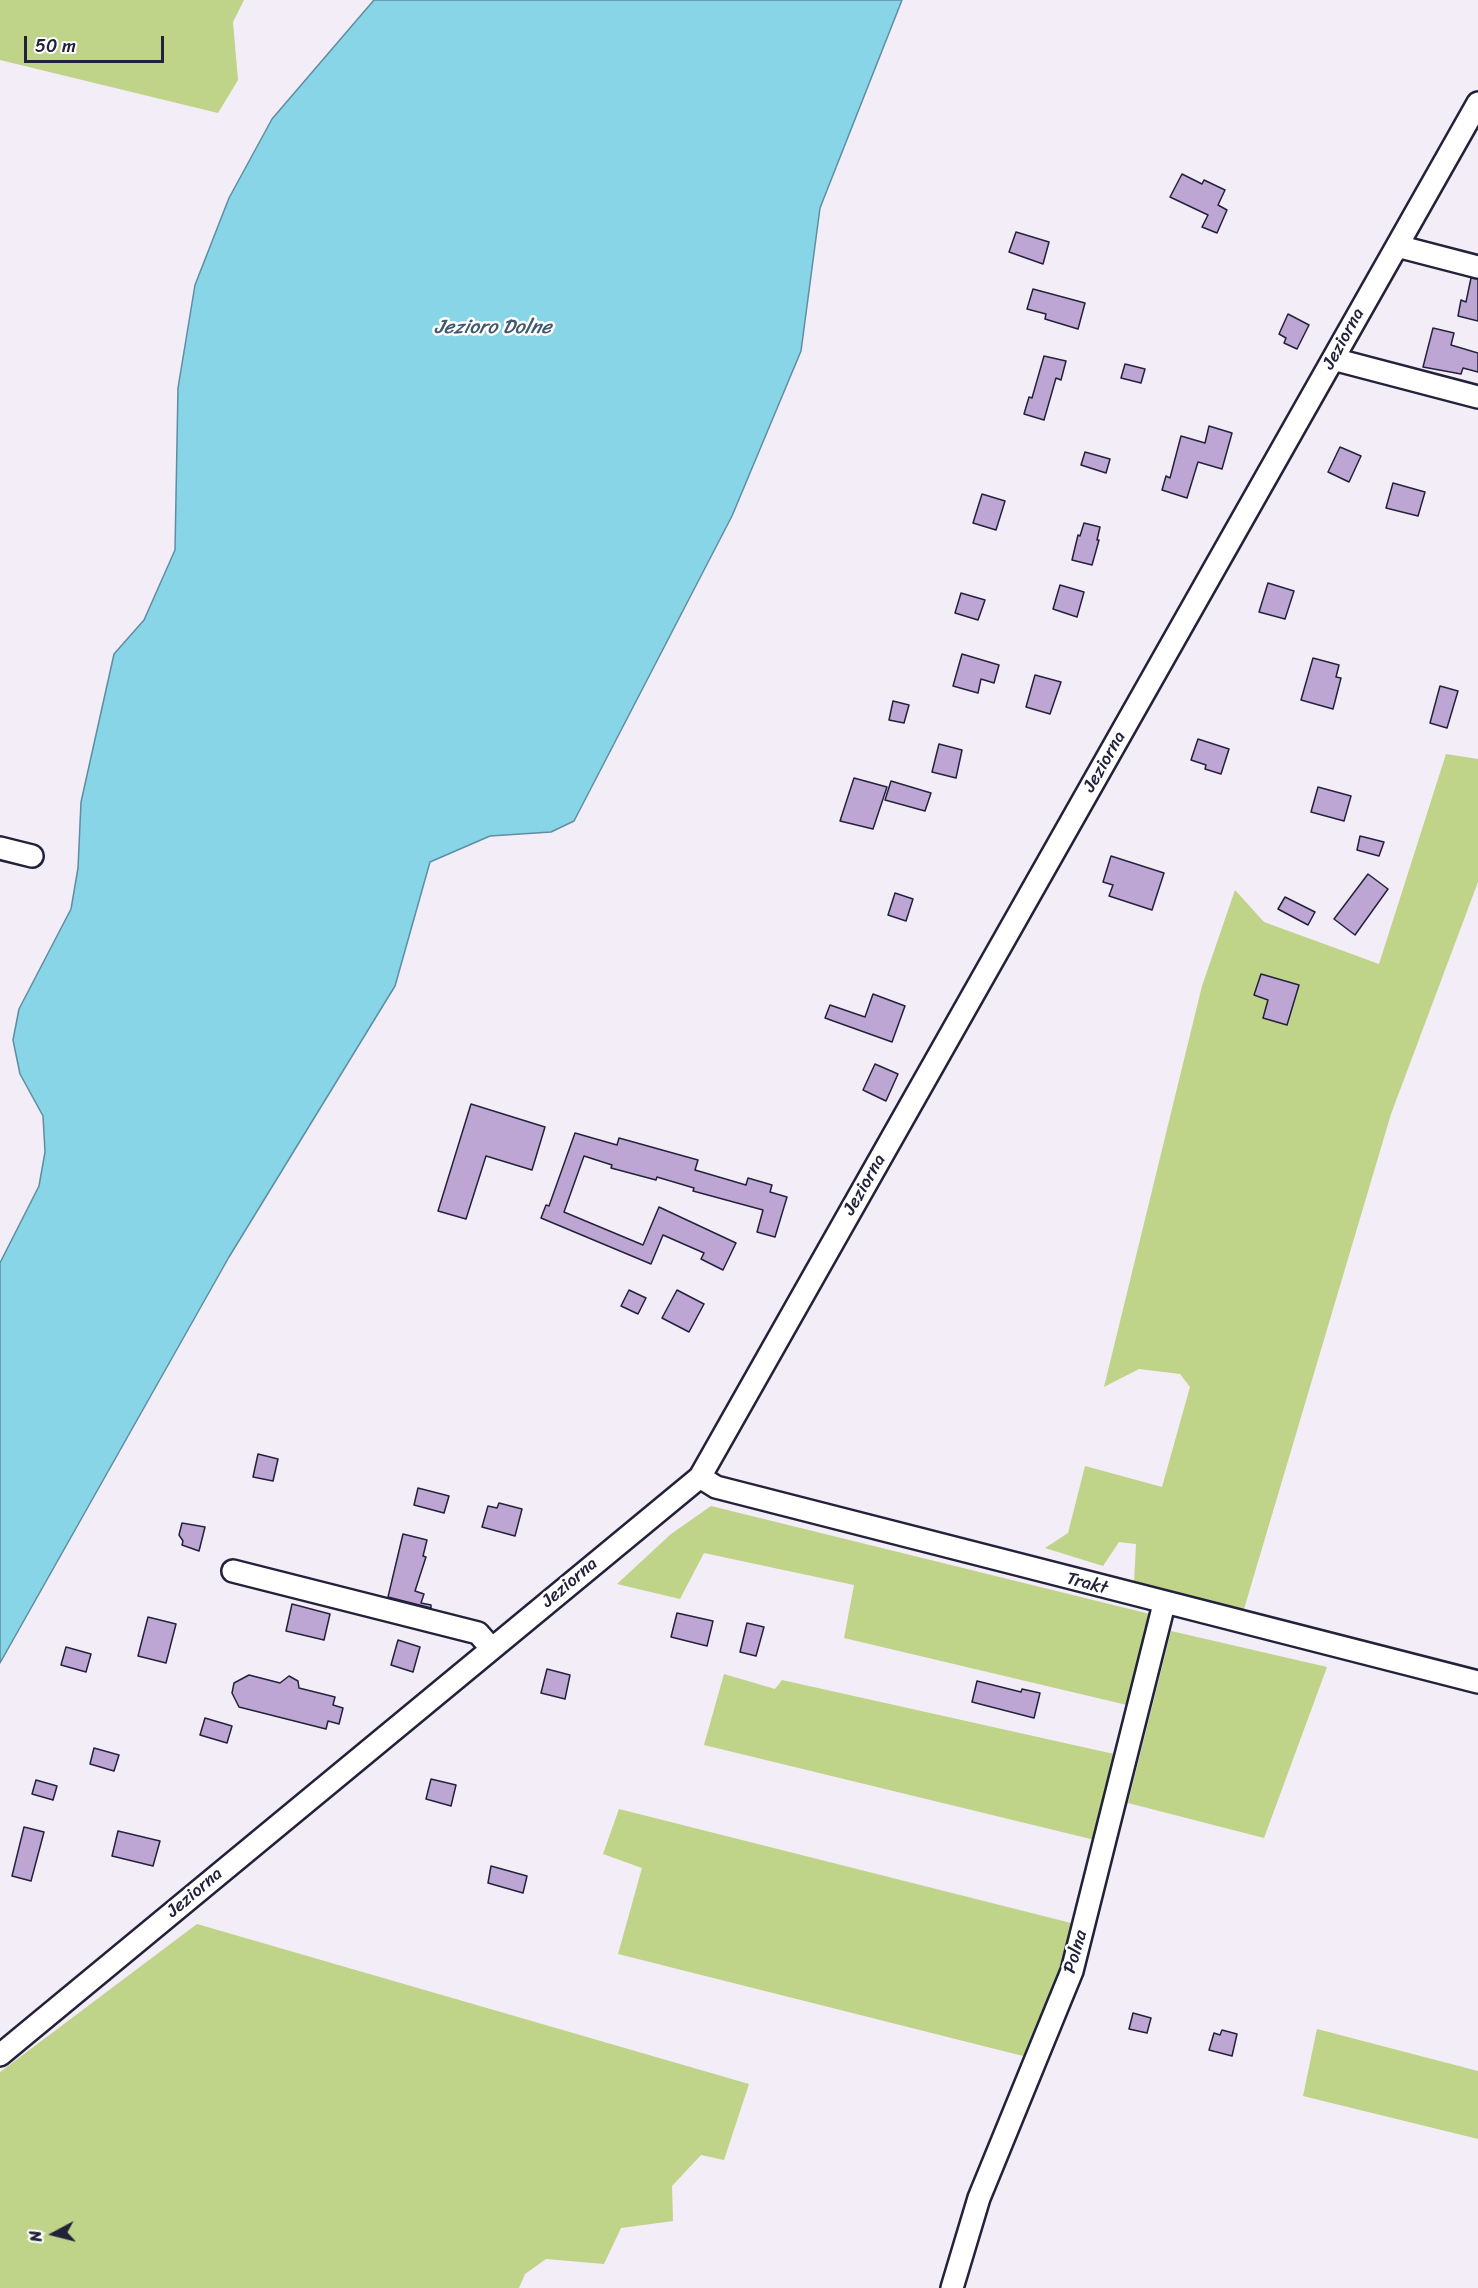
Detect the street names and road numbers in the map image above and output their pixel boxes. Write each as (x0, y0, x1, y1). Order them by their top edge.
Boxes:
street label: Jeziorna (1318, 305, 1370, 373)
street label: Jeziorna (1079, 728, 1131, 796)
street label: Jeziorna (839, 1151, 891, 1219)
street label: Jeziorna (538, 1553, 602, 1613)
street label: Trakt (1064, 1568, 1110, 1600)
street label: Jeziorna (163, 1863, 227, 1923)
street label: Polna (1060, 1928, 1092, 1976)

